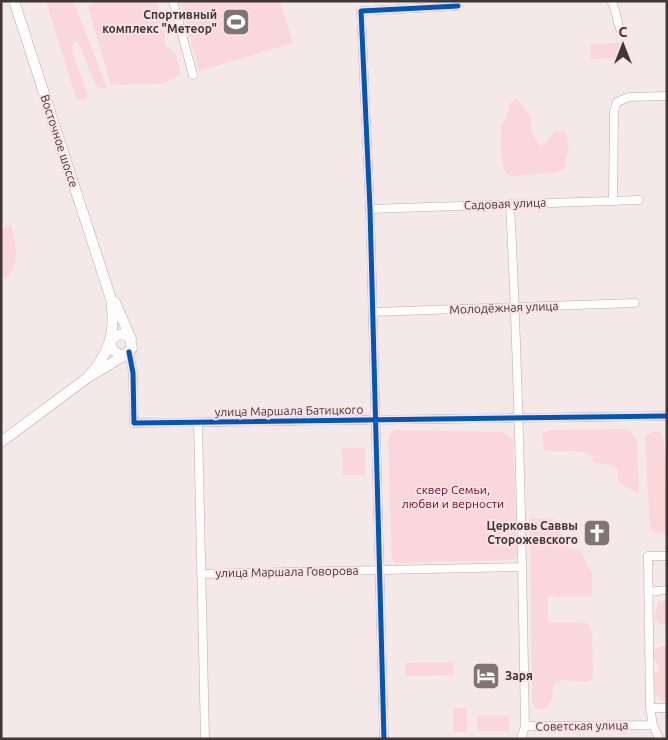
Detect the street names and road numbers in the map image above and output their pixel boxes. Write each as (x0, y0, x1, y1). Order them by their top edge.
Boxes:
street label: Восточное шоссе (38, 93, 81, 189)
street label: Садовая улица (464, 196, 546, 211)
street label: Молодёжная улица (449, 299, 559, 316)
street label: улица Маршала Батицкого (214, 403, 364, 418)
street label: улица Маршала Говорова (215, 564, 359, 579)
street label: Советская улица (535, 718, 629, 733)

